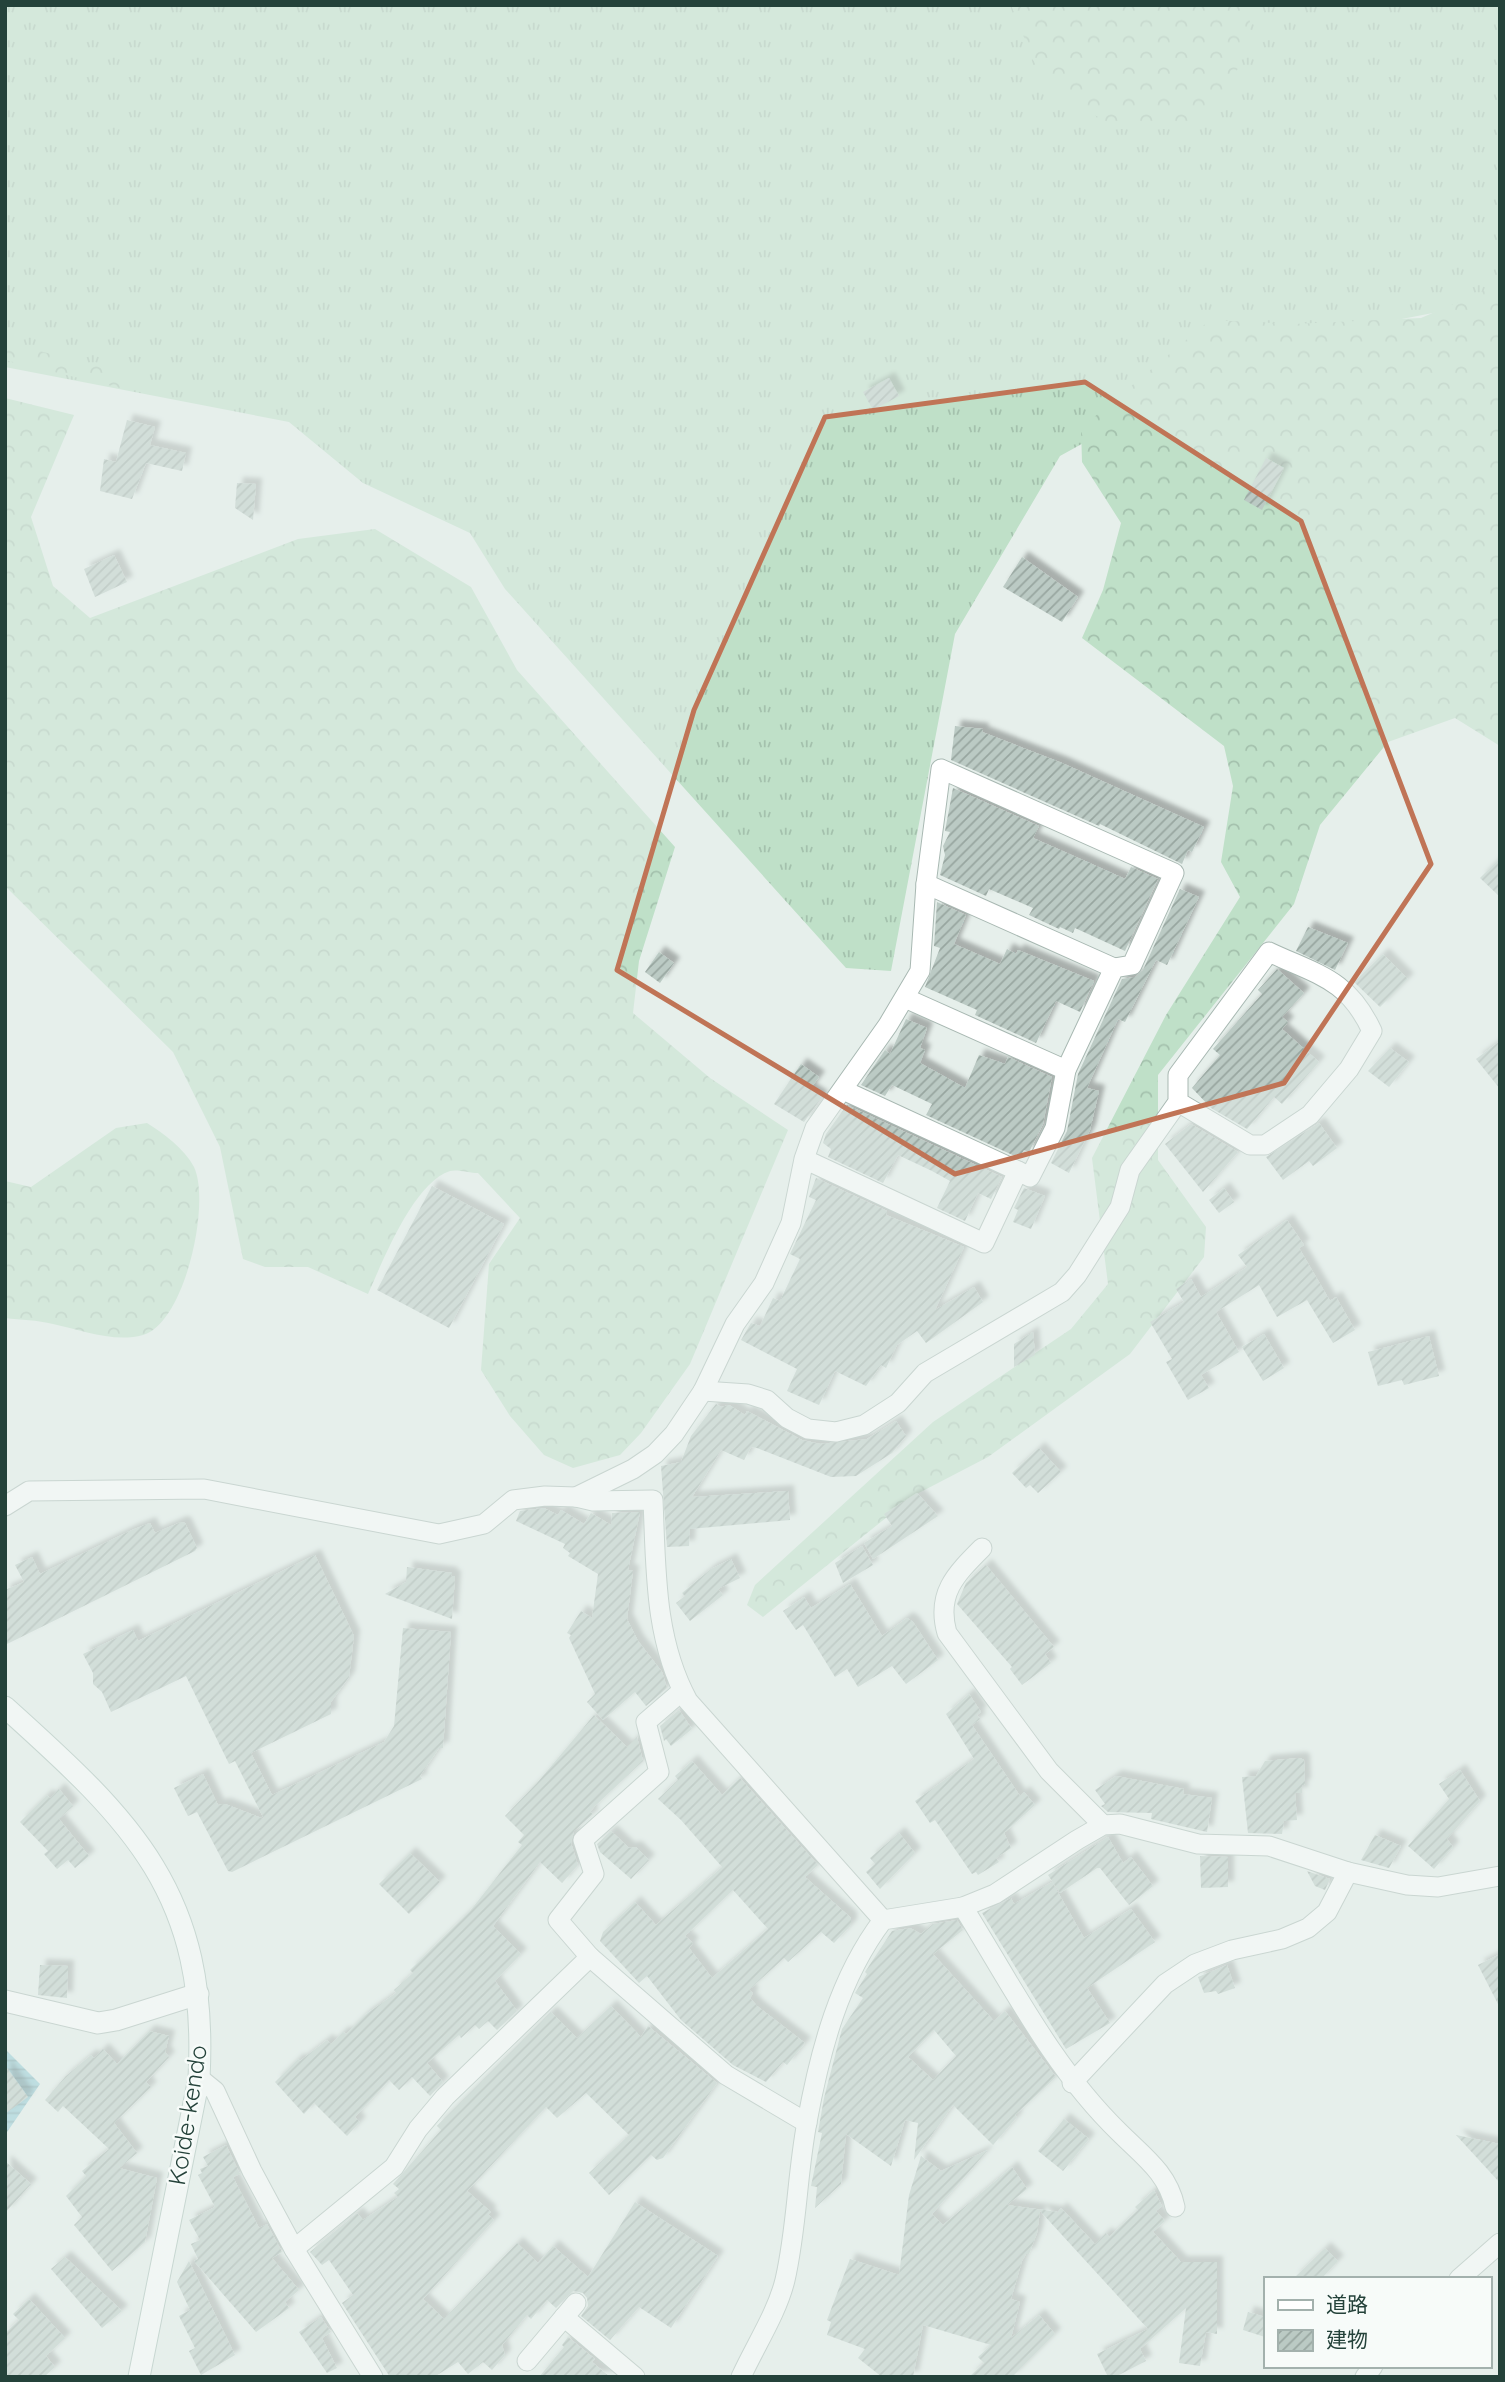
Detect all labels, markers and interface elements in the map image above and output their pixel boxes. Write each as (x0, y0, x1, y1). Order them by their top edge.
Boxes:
street label: Koide-kendo (161, 2043, 213, 2187)
legend (1264, 2277, 1491, 2368)
text: 道路 (1326, 2291, 1368, 2317)
text: 建物 (1326, 2326, 1368, 2352)

